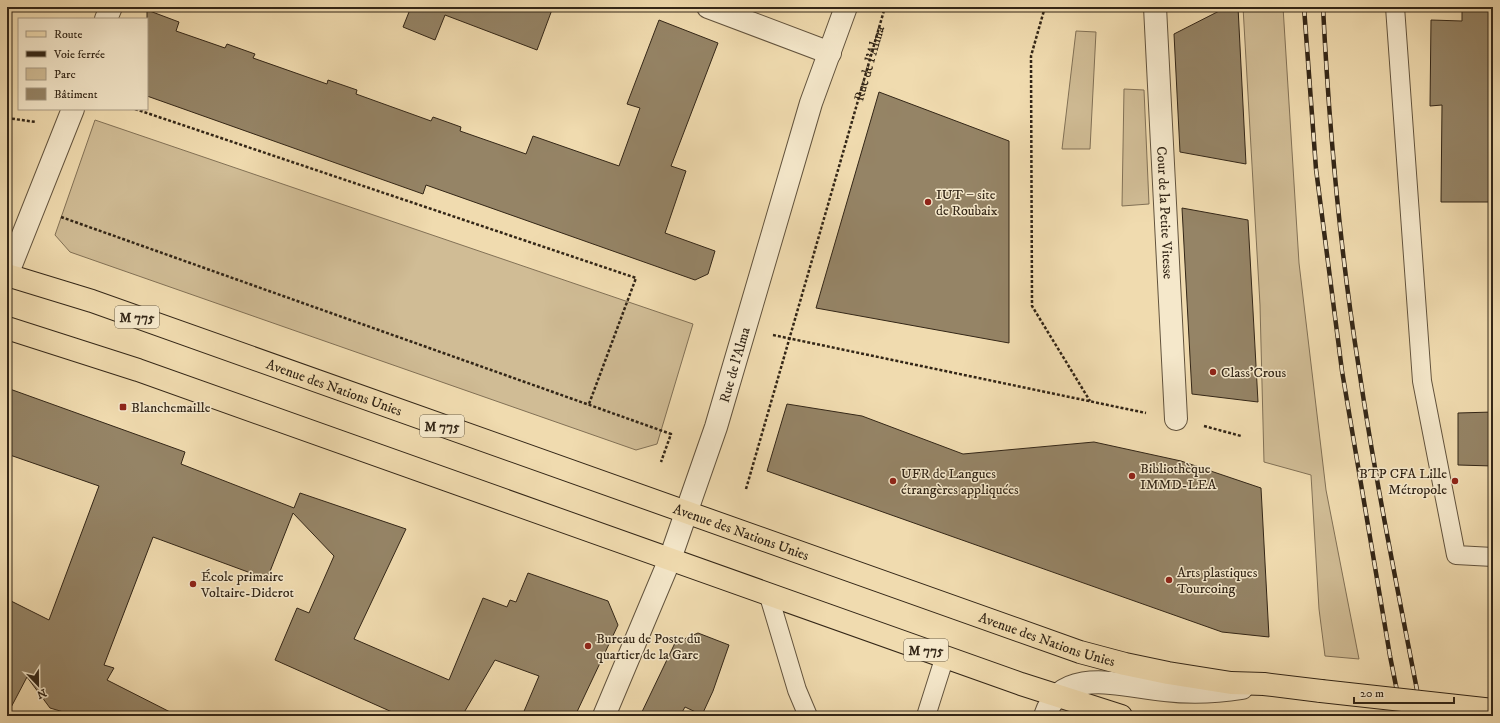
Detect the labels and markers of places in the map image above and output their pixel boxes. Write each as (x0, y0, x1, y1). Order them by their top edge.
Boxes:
place label: IUT − site de Roubaix (936, 186, 998, 220)
marker: IUT − site de Roubaix (923, 197, 933, 207)
place label: Class'Crous (1221, 364, 1286, 382)
marker: Class'Crous (1208, 367, 1218, 377)
place label: Blanchemaille (131, 399, 211, 417)
marker: Blanchemaille (118, 402, 128, 412)
place label: Bibliothèque IMMD-LEA (1140, 460, 1217, 494)
place label: UFR de Langues étrangères appliquées (901, 465, 1019, 499)
place label: BTP CFA Lille Métropole (1359, 465, 1447, 499)
marker: Bibliothèque IMMD-LEA (1127, 471, 1137, 481)
marker: UFR de Langues étrangères appliquées (888, 476, 898, 486)
marker: BTP CFA Lille Métropole (1450, 476, 1460, 486)
place label: Arts plastiques Tourcoing (1177, 564, 1258, 598)
place label: École primaire Voltaire-Diderot (200, 568, 295, 602)
marker: Arts plastiques Tourcoing (1164, 575, 1174, 585)
marker: École primaire Voltaire-Diderot (188, 579, 198, 589)
place label: Bureau de Poste du quartier de la Gare (596, 630, 701, 664)
marker: Bureau de Poste du quartier de la Gare (583, 641, 593, 651)

